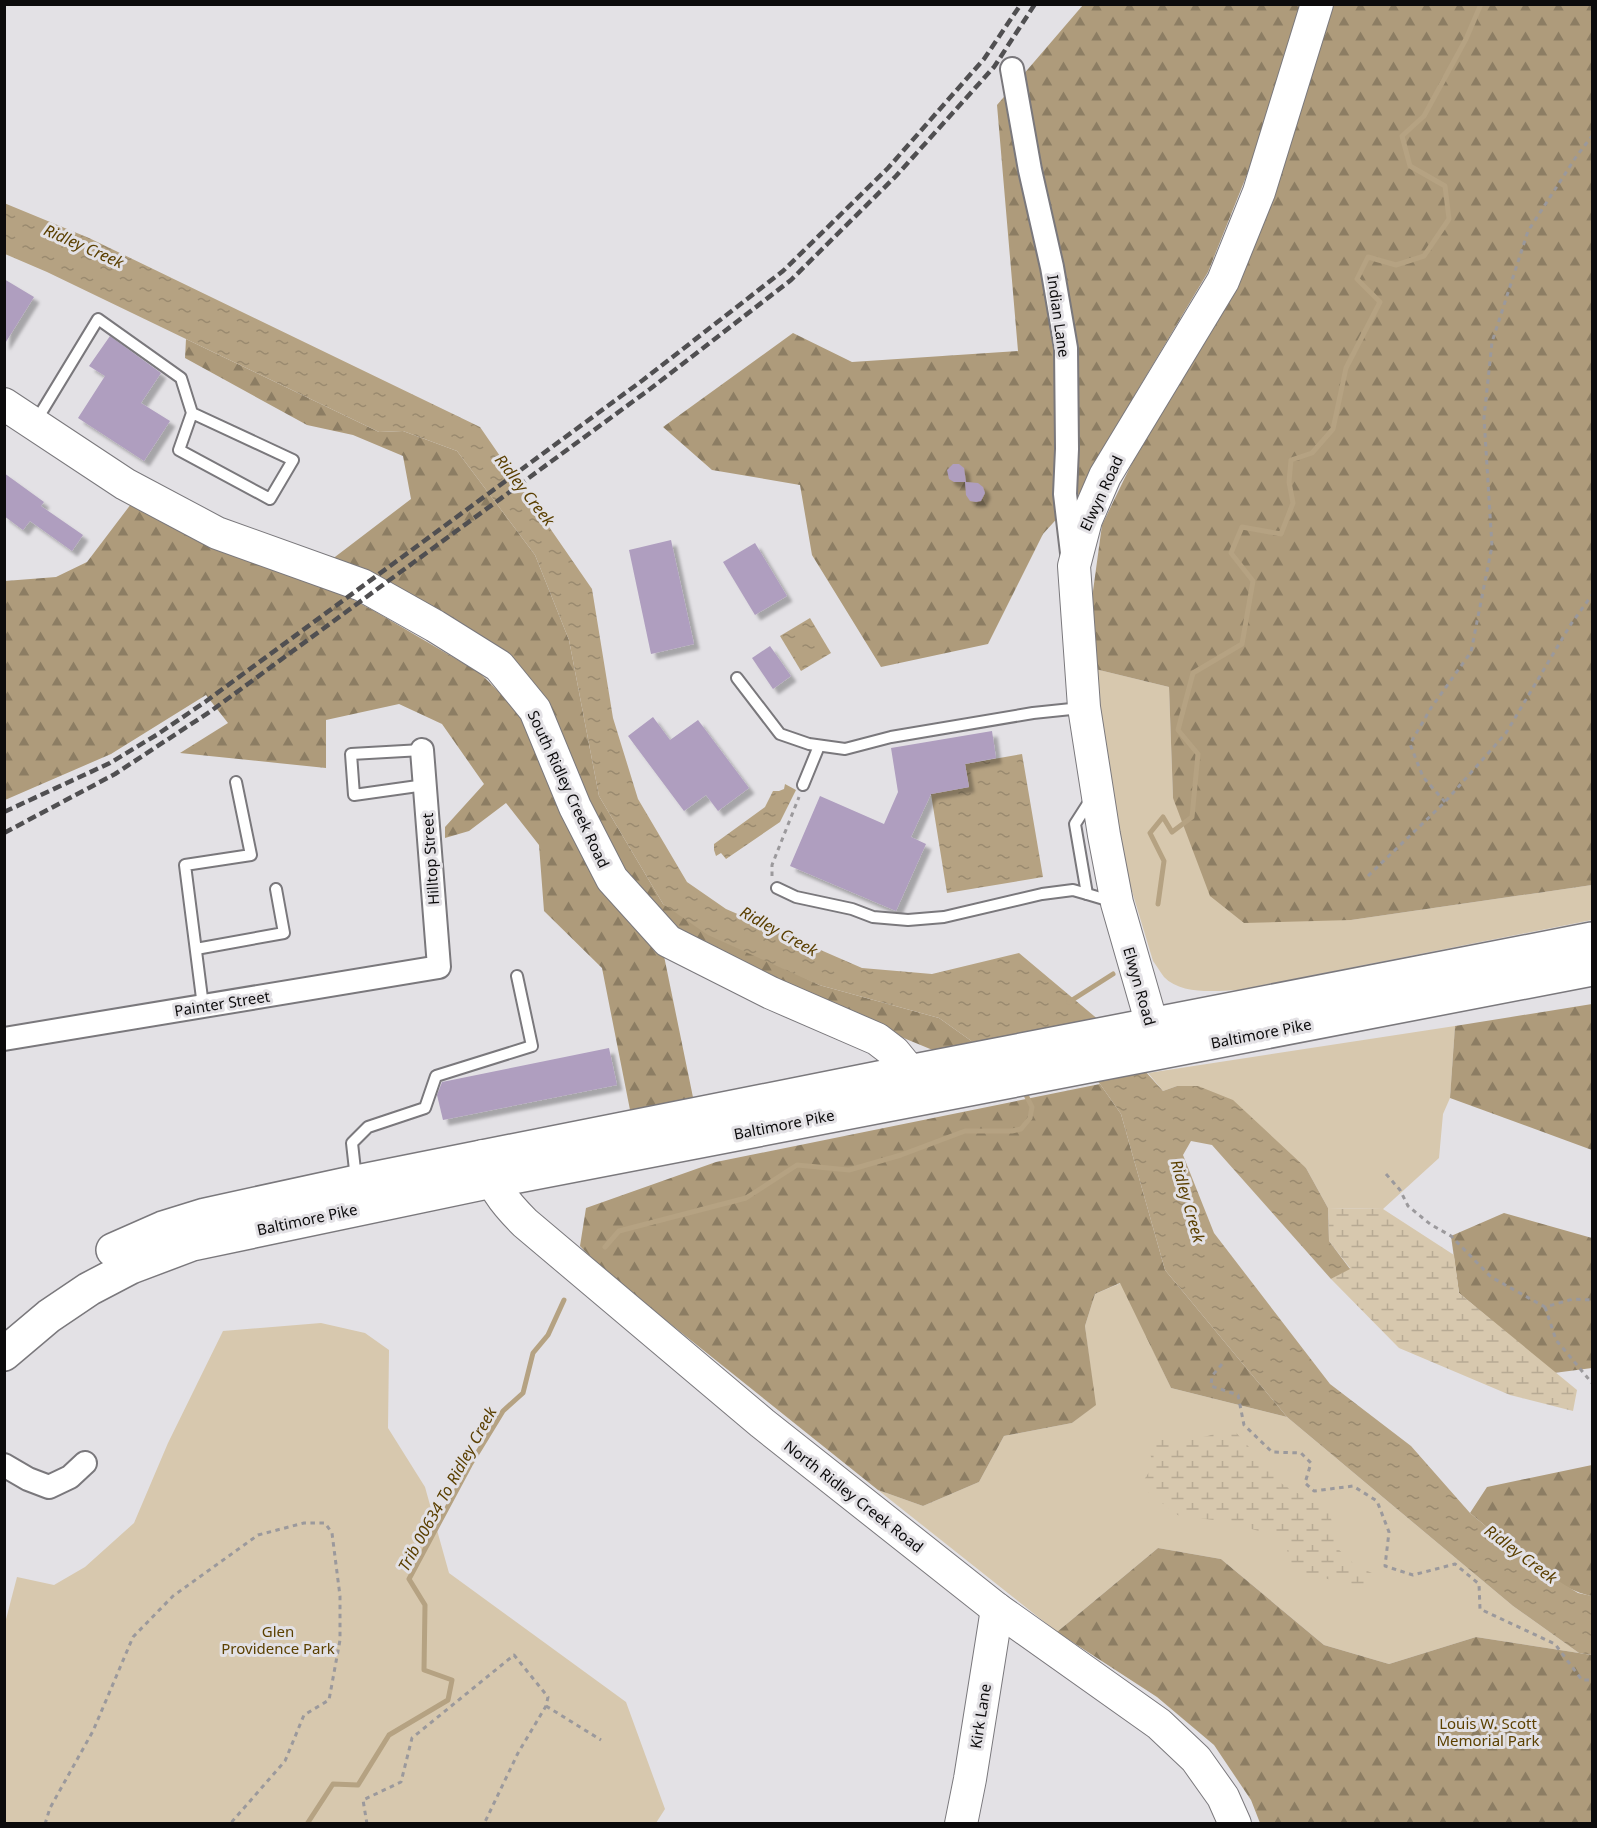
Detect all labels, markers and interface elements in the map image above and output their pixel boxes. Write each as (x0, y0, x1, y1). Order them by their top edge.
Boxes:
water label: Ridley Creek (41, 219, 128, 274)
street label: Indian Lane (1043, 273, 1075, 359)
water label: Ridley Creek (490, 450, 561, 531)
street label: Elwyn Road (1075, 452, 1127, 534)
street label: South Ridley Creek Road (524, 707, 614, 871)
street label: Hilltop Street (417, 812, 443, 906)
water label: Ridley Creek (736, 901, 823, 962)
street label: Elwyn Road (1119, 944, 1161, 1028)
street label: Painter Street (173, 985, 272, 1020)
street label: Baltimore Pike (1209, 1013, 1313, 1053)
street label: Baltimore Pike (732, 1104, 836, 1144)
water label: Ridley Creek (1166, 1157, 1211, 1246)
street label: Baltimore Pike (255, 1199, 359, 1239)
water label: Trib 00634 To Ridley Creek (393, 1402, 502, 1575)
street label: North Ridley Creek Road (780, 1435, 928, 1557)
water label: Ridley Creek (1480, 1520, 1563, 1589)
park label: Glen Providence Park (221, 1621, 335, 1658)
street label: Kirk Lane (965, 1682, 995, 1750)
park label: Louis W. Scott Memorial Park (1436, 1713, 1540, 1750)

